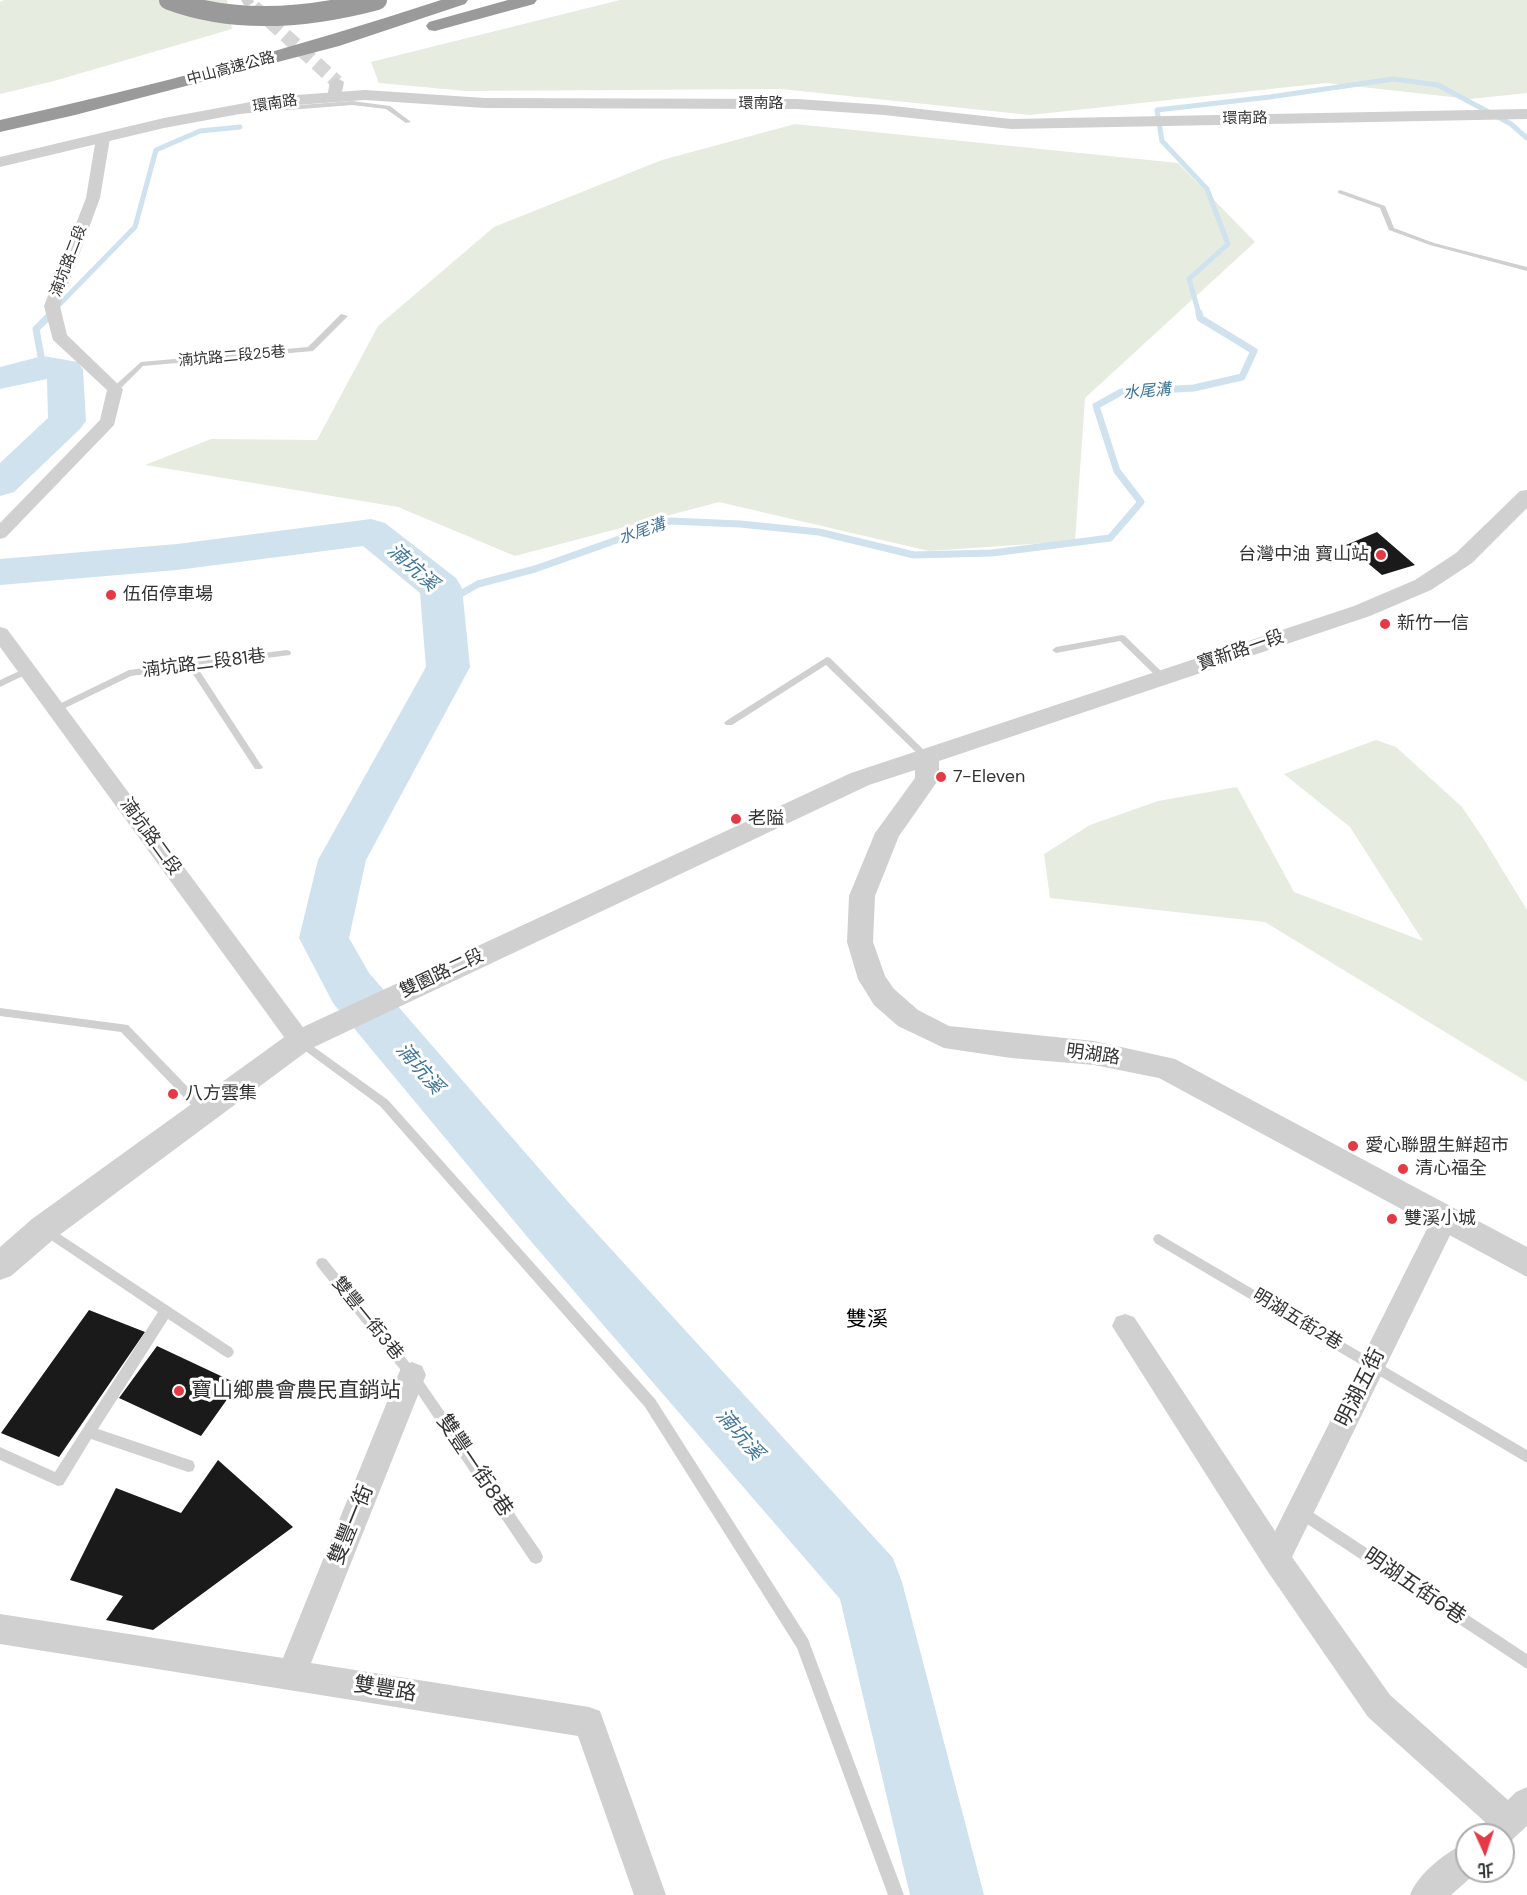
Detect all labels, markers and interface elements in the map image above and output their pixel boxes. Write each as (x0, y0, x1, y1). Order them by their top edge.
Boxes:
street label: 中山高速公路 (185, 49, 277, 89)
street label: 環南路 (251, 92, 299, 116)
street label: 環南路 (739, 95, 783, 113)
street label: 環南路 (1222, 110, 1268, 128)
street label: 湳坑路二段 (47, 223, 91, 299)
street label: 湳坑路二段25巷 (178, 343, 286, 371)
water label: 水尾溝 (1122, 380, 1172, 404)
water label: 水尾溝 (616, 515, 668, 549)
water label: 湳坑溪 (382, 539, 442, 597)
place label: 台灣中油 寶山站 (1238, 544, 1369, 566)
marker: 台灣中油 寶山站 (1374, 548, 1388, 562)
place label: 伍佰停車場 (123, 584, 213, 606)
marker: 伍佰停車場 (104, 588, 118, 602)
place label: 新竹一信 (1397, 613, 1469, 635)
marker: 新竹一信 (1378, 617, 1392, 631)
street label: 寶新路一段 (1195, 626, 1287, 676)
street label: 湳坑路二段81巷 (141, 646, 267, 682)
place label: 7-Eleven (953, 766, 1025, 788)
marker: 7-Eleven (934, 770, 948, 784)
street label: 湳坑路二段 (115, 794, 185, 880)
place label: 老隘 (748, 808, 784, 830)
marker: 老隘 (729, 812, 743, 826)
street label: 雙園路二段 (397, 945, 487, 1003)
water label: 湳坑溪 (390, 1038, 448, 1100)
street label: 明湖路 (1065, 1041, 1121, 1069)
place label: 八方雲集 (185, 1083, 257, 1105)
marker: 八方雲集 (166, 1087, 180, 1101)
place label: 愛心聯盟生鮮超市 (1365, 1135, 1509, 1157)
marker: 愛心聯盟生鮮超市 (1346, 1139, 1360, 1153)
place label: 清心福全 (1415, 1158, 1487, 1180)
marker: 清心福全 (1396, 1162, 1410, 1176)
place label: 雙溪小城 (1404, 1208, 1476, 1230)
marker: 雙溪小城 (1385, 1212, 1399, 1226)
street label: 雙豐一街3巷 (327, 1273, 407, 1365)
street label: 明湖五街2巷 (1248, 1285, 1346, 1355)
district label: 雙溪 (846, 1307, 888, 1333)
street label: 明湖五街 (1331, 1345, 1391, 1431)
place label: 寶山鄉農會農民直銷站 (191, 1378, 401, 1404)
marker: 寶山鄉農會農民直銷站 (172, 1384, 186, 1398)
water label: 湳坑溪 (710, 1404, 768, 1466)
street label: 雙豐一街8巷 (431, 1410, 517, 1522)
street label: 雙豐一街 (325, 1481, 379, 1569)
street label: 明湖五街6巷 (1358, 1544, 1470, 1630)
street label: 雙豐路 (352, 1673, 418, 1707)
north arrow (1455, 1823, 1515, 1883)
text: 北 (1477, 1859, 1494, 1880)

